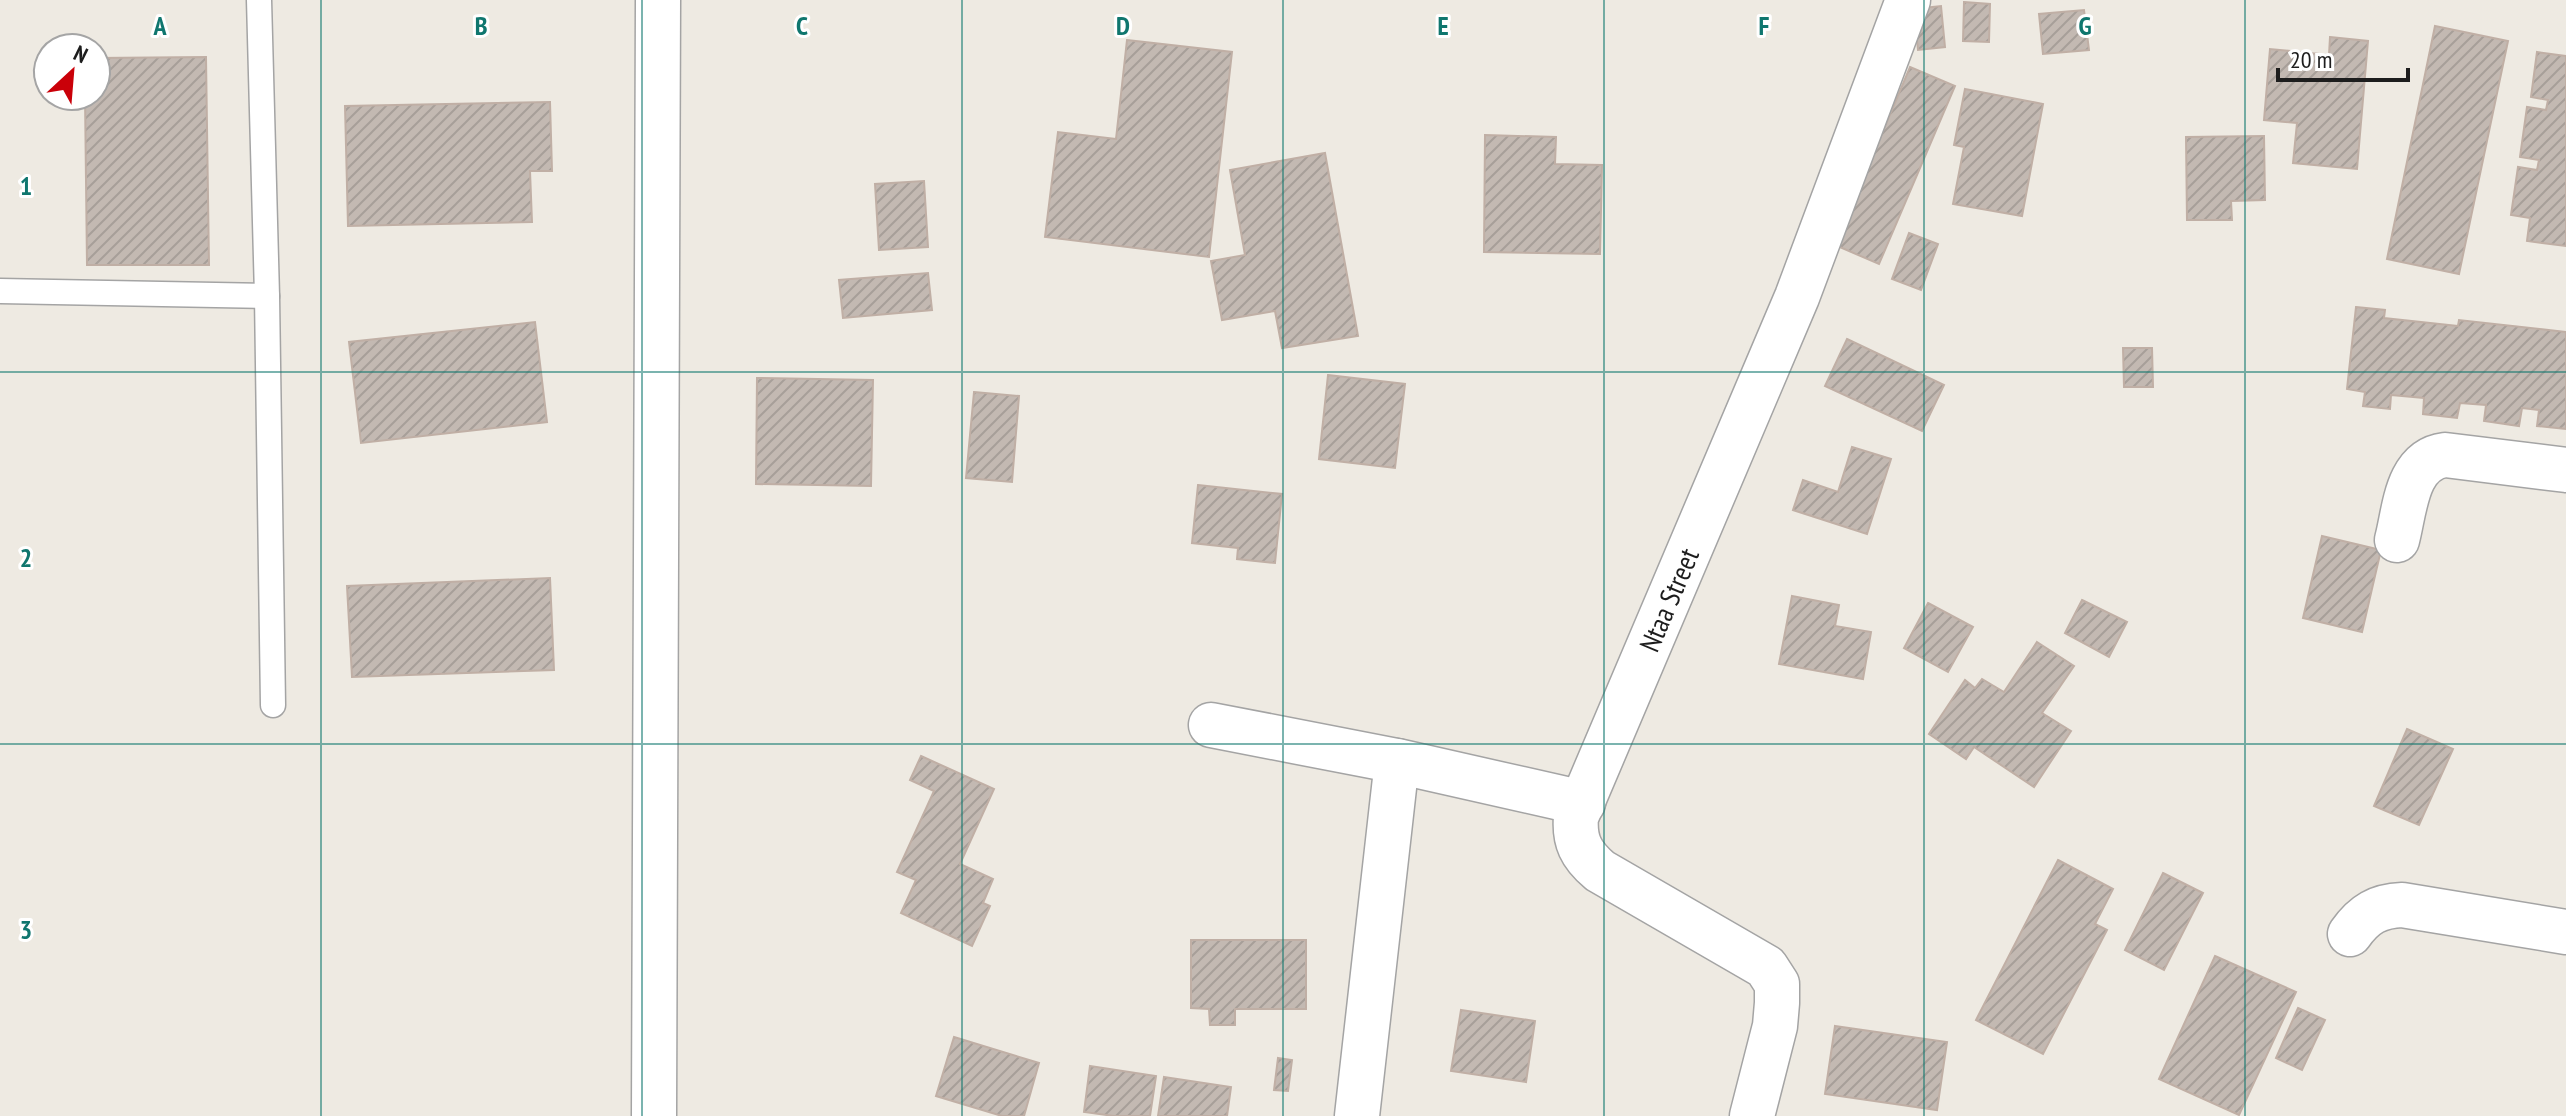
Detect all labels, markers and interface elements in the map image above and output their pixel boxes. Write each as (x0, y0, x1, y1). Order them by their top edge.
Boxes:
text: A (152, 9, 167, 42)
text: B (475, 9, 488, 42)
text: C (796, 9, 808, 42)
text: D (1116, 9, 1130, 42)
text: E (1437, 9, 1449, 42)
text: F (1759, 9, 1770, 42)
text: G (2078, 9, 2092, 42)
north arrow (32, 32, 112, 112)
scale bar (2278, 32, 2408, 82)
text: N (69, 39, 92, 69)
text: 20 m (2290, 44, 2332, 75)
text: 1 (20, 169, 32, 202)
text: 2 (20, 541, 32, 574)
street label: Ntaa Street (1630, 542, 1707, 657)
text: 3 (20, 913, 32, 946)

